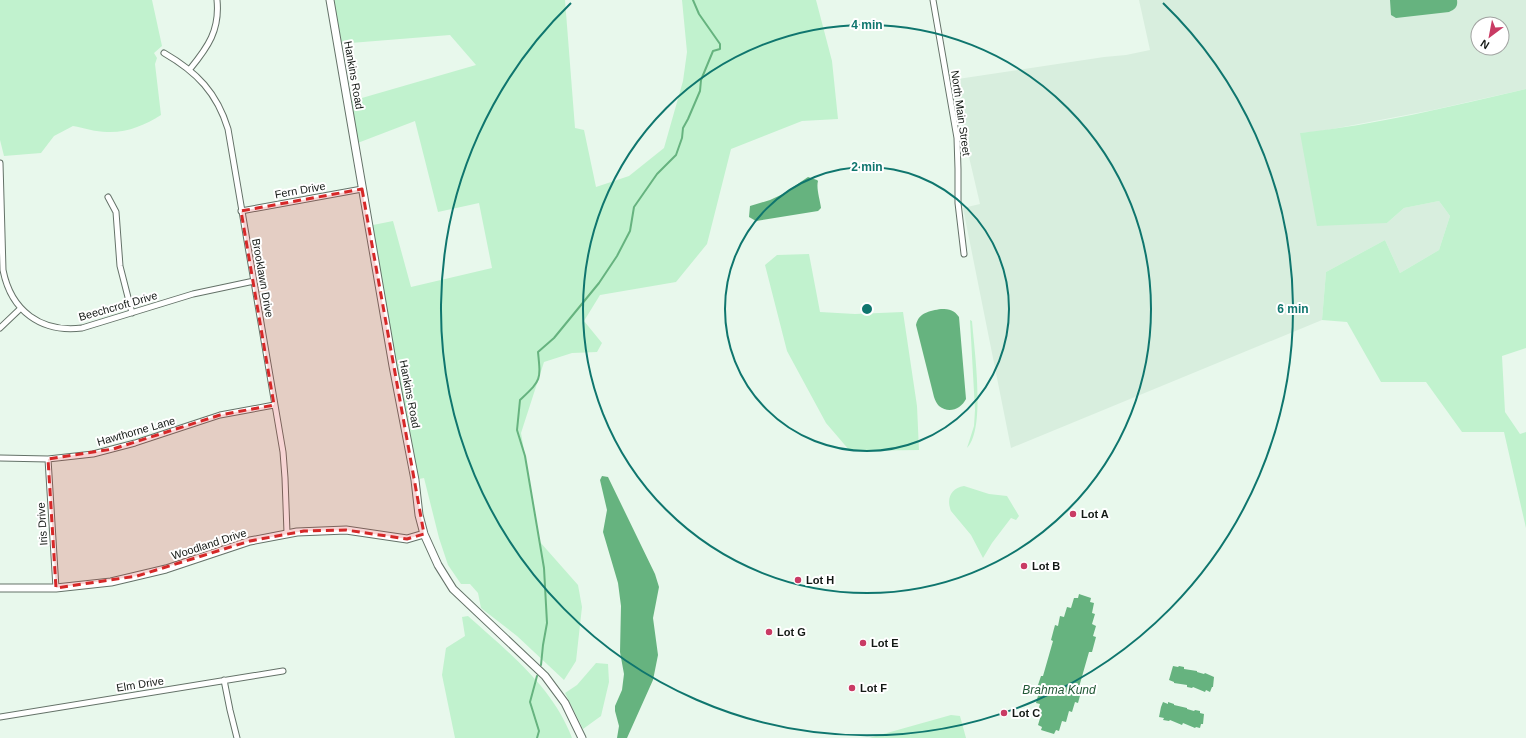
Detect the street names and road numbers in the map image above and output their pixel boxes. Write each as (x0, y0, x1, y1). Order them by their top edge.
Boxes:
street label: Hankins Road (342, 40, 366, 110)
street label: North Main Street (949, 69, 973, 157)
street label: Fern Drive (274, 180, 326, 200)
street label: Brooklawn Drive (250, 238, 276, 318)
street label: Beechcroft Drive (77, 289, 159, 323)
street label: Hankins Road (398, 359, 422, 429)
street label: Hawthorne Lane (96, 414, 176, 448)
street label: Iris Drive (35, 502, 49, 546)
street label: Woodland Drive (170, 526, 248, 562)
street label: Elm Drive (116, 674, 164, 694)

